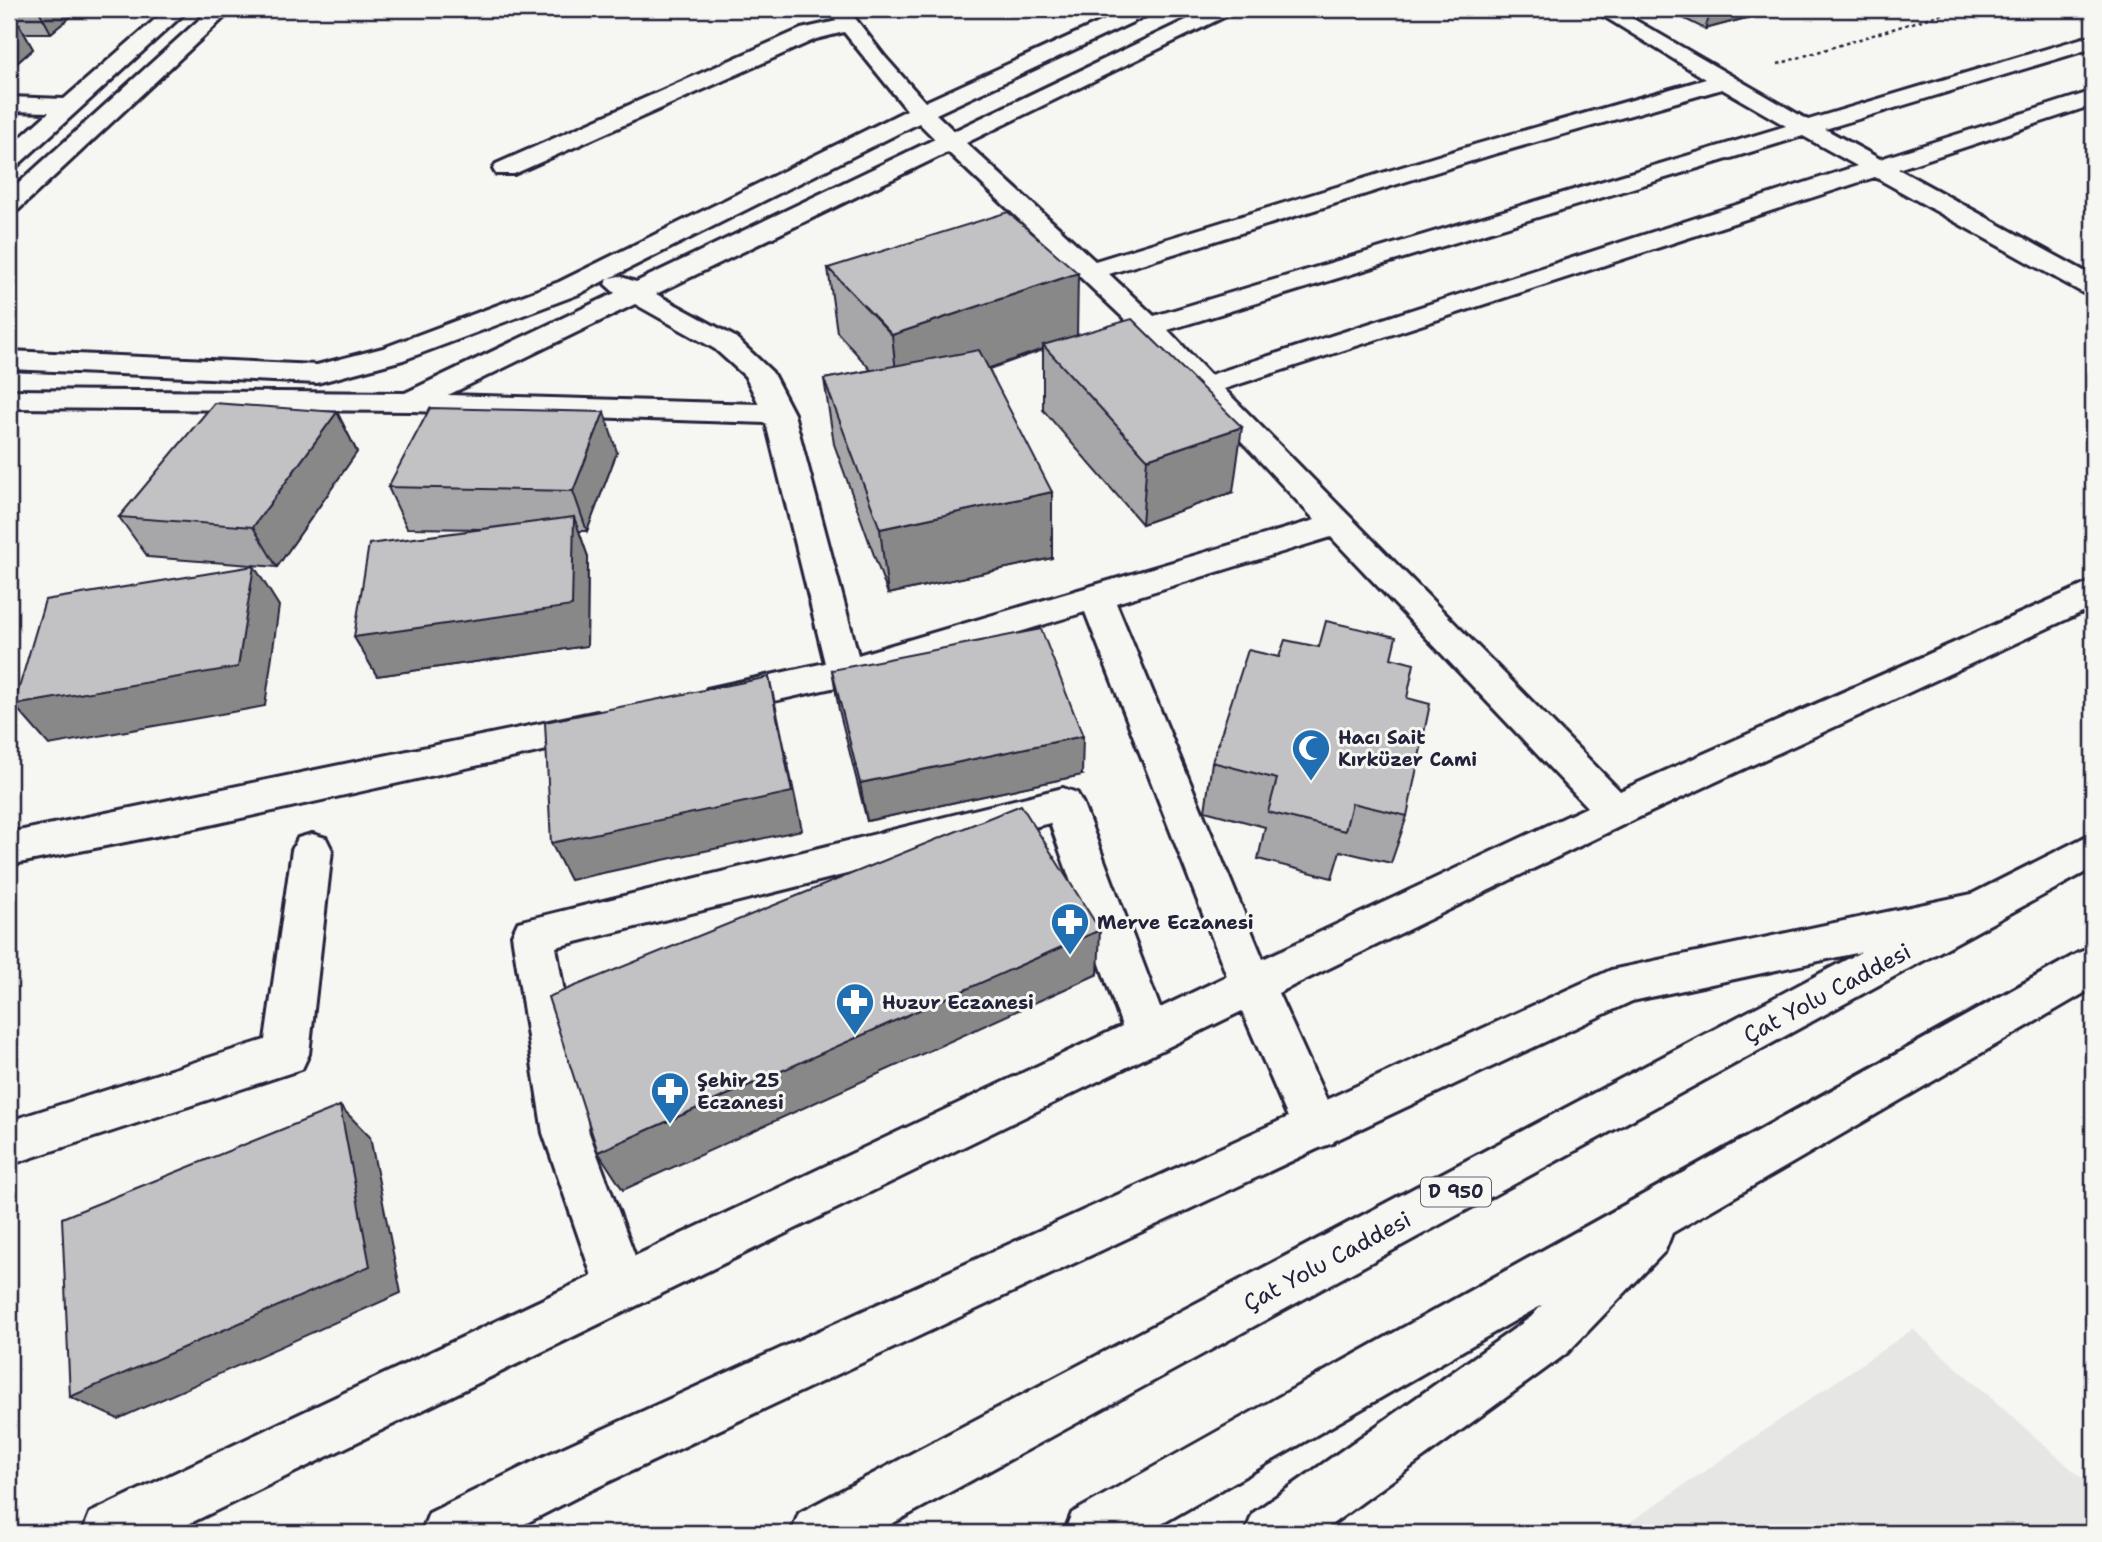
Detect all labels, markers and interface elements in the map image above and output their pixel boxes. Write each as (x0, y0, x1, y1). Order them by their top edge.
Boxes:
place label: Hacı Sait Kırküzer Cami (1338, 725, 1477, 772)
mosque icon: Hacı Sait Kırküzer Cami (1290, 727, 1332, 782)
pharmacy icon: Merve Eczanesi (1049, 901, 1091, 956)
place label: Merve Eczanesi (1097, 910, 1254, 935)
street label: Çat Yolu Caddesi (1738, 936, 1916, 1050)
pharmacy icon: Huzur Eczanesi (834, 981, 876, 1036)
place label: Huzur Eczanesi (882, 990, 1034, 1015)
place label: Şehir 25 Eczanesi (697, 1068, 784, 1115)
pharmacy icon: Şehir 25 Eczanesi (649, 1070, 691, 1125)
road number: D 950 (1421, 1177, 1491, 1206)
street label: Çat Yolu Caddesi (1238, 1204, 1416, 1318)

